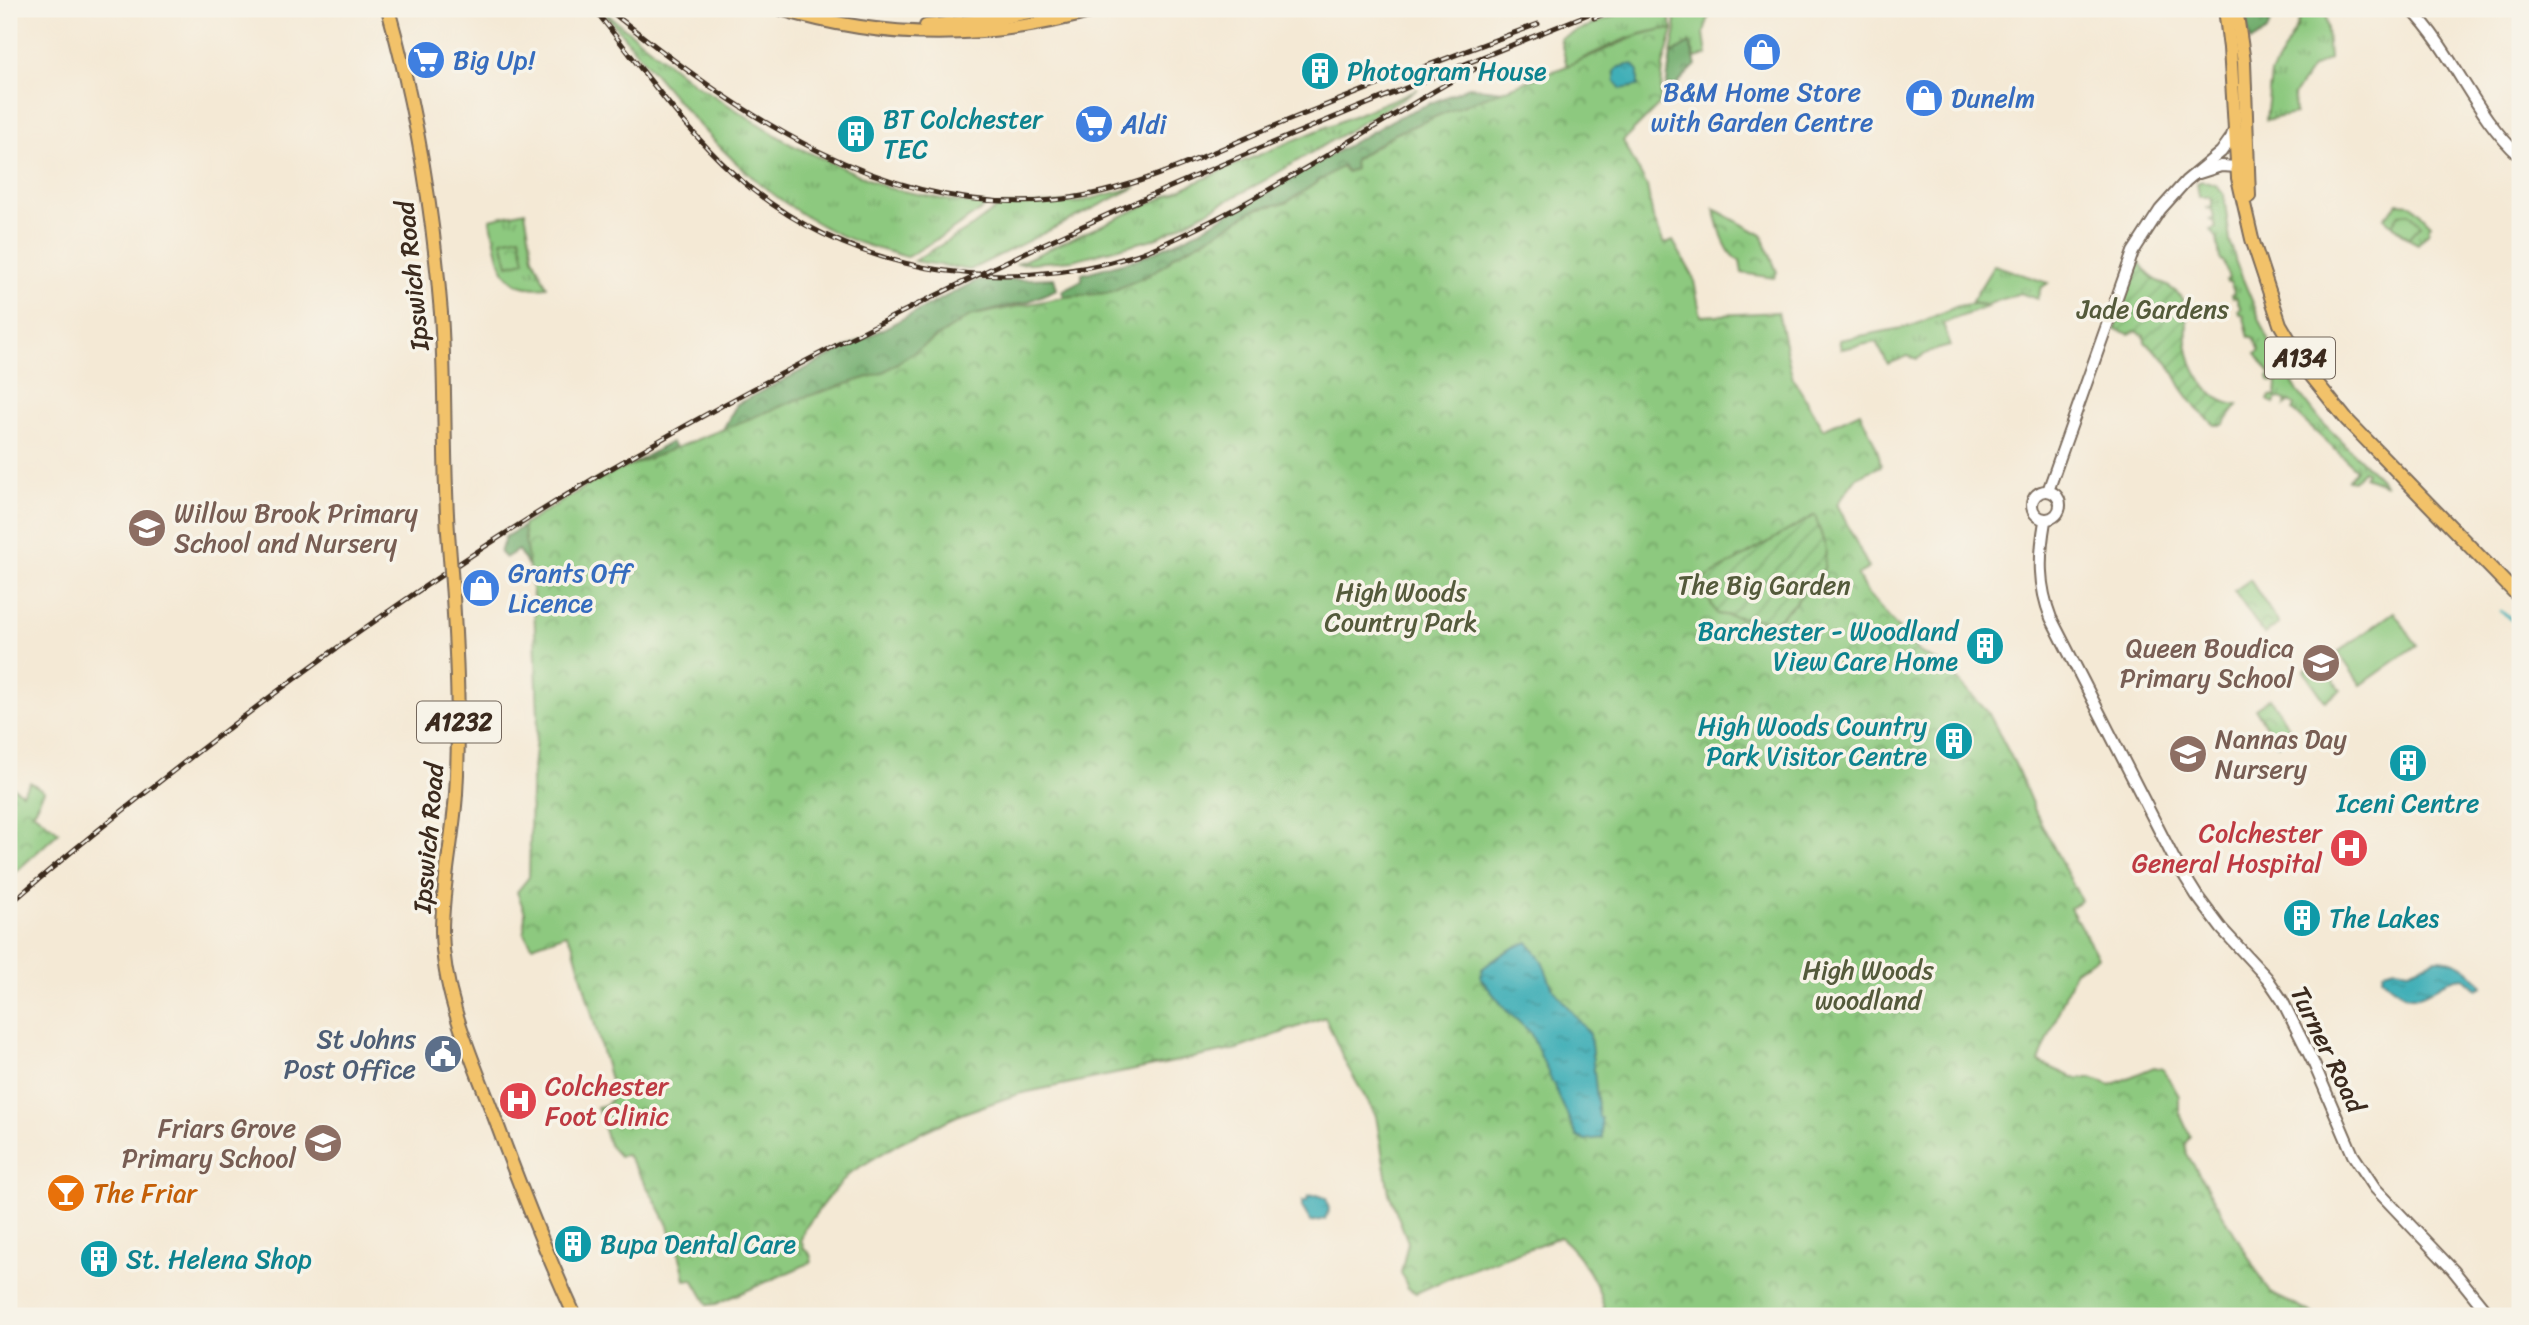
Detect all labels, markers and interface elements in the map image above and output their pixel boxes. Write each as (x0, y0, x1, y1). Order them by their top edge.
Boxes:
shop icon: B&M Home Store with Garden Centre (1741, 31, 1783, 73)
place label: Big Up! (453, 37, 535, 83)
supermarket icon: Big Up! (405, 39, 447, 81)
place label: Photogram House (1347, 48, 1547, 94)
building icon: Photogram House (1299, 50, 1341, 92)
place label: B&M Home Store with Garden Centre (1651, 69, 1873, 145)
place label: Dunelm (1951, 75, 2035, 121)
shop icon: Dunelm (1903, 77, 1945, 119)
place label: BT Colchester TEC (883, 96, 1044, 172)
place label: Aldi (1120, 101, 1167, 147)
supermarket icon: Aldi (1073, 103, 1115, 145)
building icon: BT Colchester TEC (835, 113, 877, 155)
street label: Ipswich Road (381, 197, 443, 354)
park label: Jade Gardens (2076, 286, 2229, 332)
road number: A134 (2265, 338, 2335, 379)
place label: Willow Brook Primary School and Nursery (174, 490, 418, 566)
school or university icon: Willow Brook Primary School and Nursery (126, 507, 168, 549)
place label: Grants Off Licence (508, 550, 635, 626)
park label: The Big Garden (1678, 562, 1850, 608)
shop icon: Grants Off Licence (460, 567, 502, 609)
park label: High Woods Country Park (1325, 569, 1477, 645)
place label: Barchester - Woodland View Care Home (1697, 608, 1960, 684)
building icon: Barchester - Woodland View Care Home (1964, 625, 2006, 667)
place label: Queen Boudica Primary School (2120, 625, 2295, 701)
school or university icon: Queen Boudica Primary School (2300, 642, 2342, 684)
road number: A1232 (417, 702, 501, 742)
place label: High Woods Country Park Visitor Centre (1698, 703, 1927, 779)
place label: Nannas Day Nursery (2215, 716, 2347, 792)
building icon: High Woods Country Park Visitor Centre (1933, 720, 1975, 762)
school or university icon: Nannas Day Nursery (2167, 733, 2209, 775)
building icon: Iceni Centre (2387, 742, 2429, 784)
street label: Ipswich Road (398, 759, 458, 916)
place label: Iceni Centre (2336, 780, 2479, 826)
place label: Colchester General Hospital (2132, 810, 2323, 886)
hospital icon: Colchester General Hospital (2328, 827, 2370, 869)
place label: The Lakes (2329, 895, 2440, 941)
building icon: The Lakes (2281, 897, 2323, 939)
park label: High Woods woodland (1802, 947, 1935, 1023)
street label: Turner Road (2277, 977, 2380, 1123)
place label: St Johns Post Office (284, 1016, 417, 1092)
public building icon: St Johns Post Office (422, 1033, 464, 1075)
place label: Colchester Foot Clinic (545, 1063, 670, 1139)
hospital icon: Colchester Foot Clinic (497, 1080, 539, 1122)
place label: Friars Grove Primary School (122, 1105, 297, 1181)
school or university icon: Friars Grove Primary School (302, 1122, 344, 1164)
place label: The Friar (93, 1170, 198, 1216)
bar icon: The Friar (45, 1172, 87, 1214)
place label: Bupa Dental Care (600, 1221, 797, 1267)
building icon: Bupa Dental Care (552, 1223, 594, 1265)
place label: St. Helena Shop (126, 1236, 312, 1282)
building icon: St. Helena Shop (78, 1238, 120, 1280)

